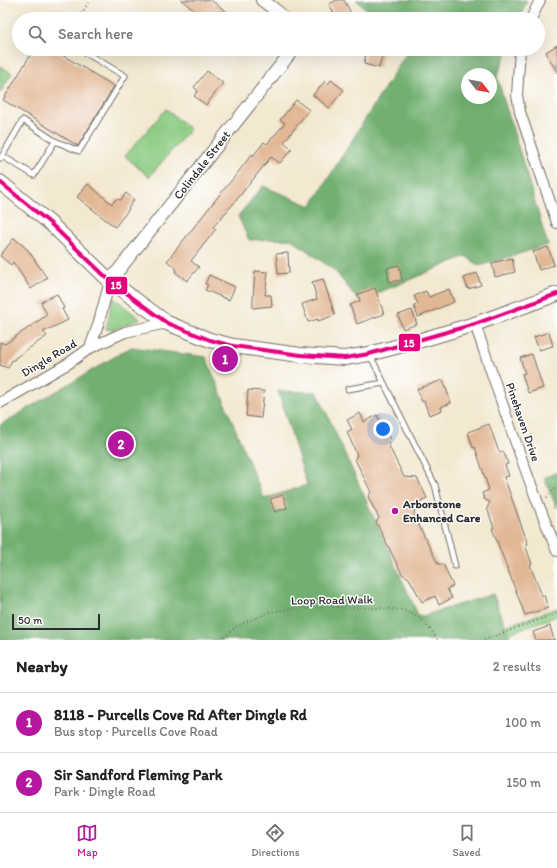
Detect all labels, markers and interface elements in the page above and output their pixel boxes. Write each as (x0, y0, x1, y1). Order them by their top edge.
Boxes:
search box (12, 12, 545, 56)
icon: search (26, 23, 48, 45)
text: Search here (58, 25, 133, 43)
north arrow (461, 68, 497, 104)
street label: Colindale Street (171, 127, 233, 202)
line badge: 15 (105, 276, 128, 295)
text: 15 (111, 279, 122, 292)
line badge: 15 (398, 333, 421, 352)
street label: Dingle Road (19, 336, 79, 380)
text: 15 (404, 337, 415, 350)
pin: 1 (212, 344, 238, 374)
street label: Pinehaven Drive (503, 381, 543, 463)
your location (373, 419, 393, 439)
pin: 2 (108, 429, 134, 459)
place label: Arborstone Enhanced Care (402, 497, 481, 525)
marker: Arborstone Enhanced Care (390, 506, 400, 516)
street label: Loop Road Walk (291, 592, 374, 608)
scale bar (12, 612, 100, 631)
text: 50 m (18, 614, 42, 627)
text: Nearby (16, 656, 68, 676)
text: 2 results (493, 659, 541, 674)
text: 8118 - Purcells Cove Rd After Dingle Rd (54, 706, 307, 724)
text: 1 (26, 715, 32, 730)
text: 100 m (505, 715, 541, 730)
text: Bus stop · Purcells Cove Road (54, 724, 218, 739)
text: Sir Sandford Fleming Park (54, 766, 222, 784)
text: 2 (26, 775, 32, 790)
text: 150 m (506, 775, 541, 790)
text: Park · Dingle Road (54, 784, 156, 799)
tab: Map (76, 822, 98, 859)
tab: Directions (251, 822, 300, 859)
tab: Saved (452, 822, 481, 859)

